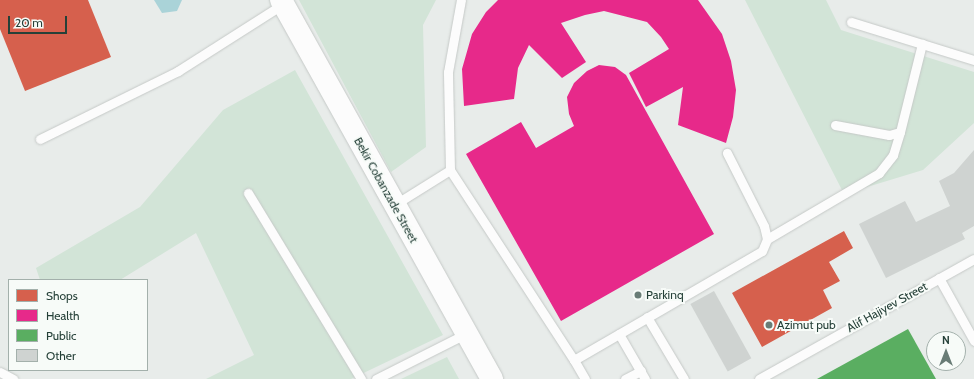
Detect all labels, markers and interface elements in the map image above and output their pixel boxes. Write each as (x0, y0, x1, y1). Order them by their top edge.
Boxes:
scale bar (10, 8, 69, 34)
text: 20 m (15, 15, 43, 30)
street label: Bekir Cobanzade Street (351, 135, 421, 245)
legend (8, 279, 148, 371)
street label: Alif Hajiyev Street (844, 279, 930, 335)
text: Shops (46, 288, 78, 303)
place label: Parkinq (646, 288, 684, 302)
marker: Parkinq (633, 290, 643, 300)
text: Health (46, 308, 80, 323)
place label: Azimut pub (777, 318, 836, 332)
marker: Azimut pub (764, 320, 774, 330)
text: Public (46, 328, 77, 343)
north arrow (926, 331, 966, 371)
text: N (942, 333, 950, 347)
text: Other (46, 348, 76, 363)

